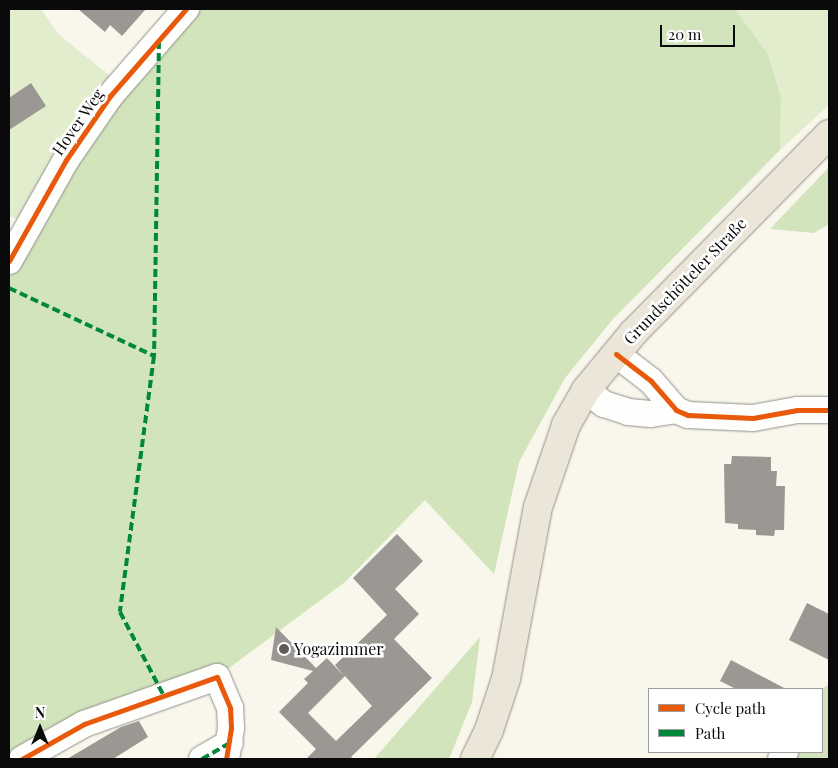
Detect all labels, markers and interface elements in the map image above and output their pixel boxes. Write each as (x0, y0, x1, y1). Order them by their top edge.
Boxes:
scale bar (663, 15, 738, 47)
text: 20 m (668, 24, 701, 44)
street label: Hover Weg (48, 85, 108, 159)
street label: Grundschötteler Straße (619, 214, 751, 348)
place label: Yogazimmer (294, 639, 383, 659)
marker: Yogazimmer (278, 643, 290, 655)
legend (648, 688, 823, 753)
text: Cycle path (695, 698, 766, 718)
north arrow (15, 703, 65, 753)
text: N (35, 703, 45, 722)
text: Path (695, 723, 725, 743)

